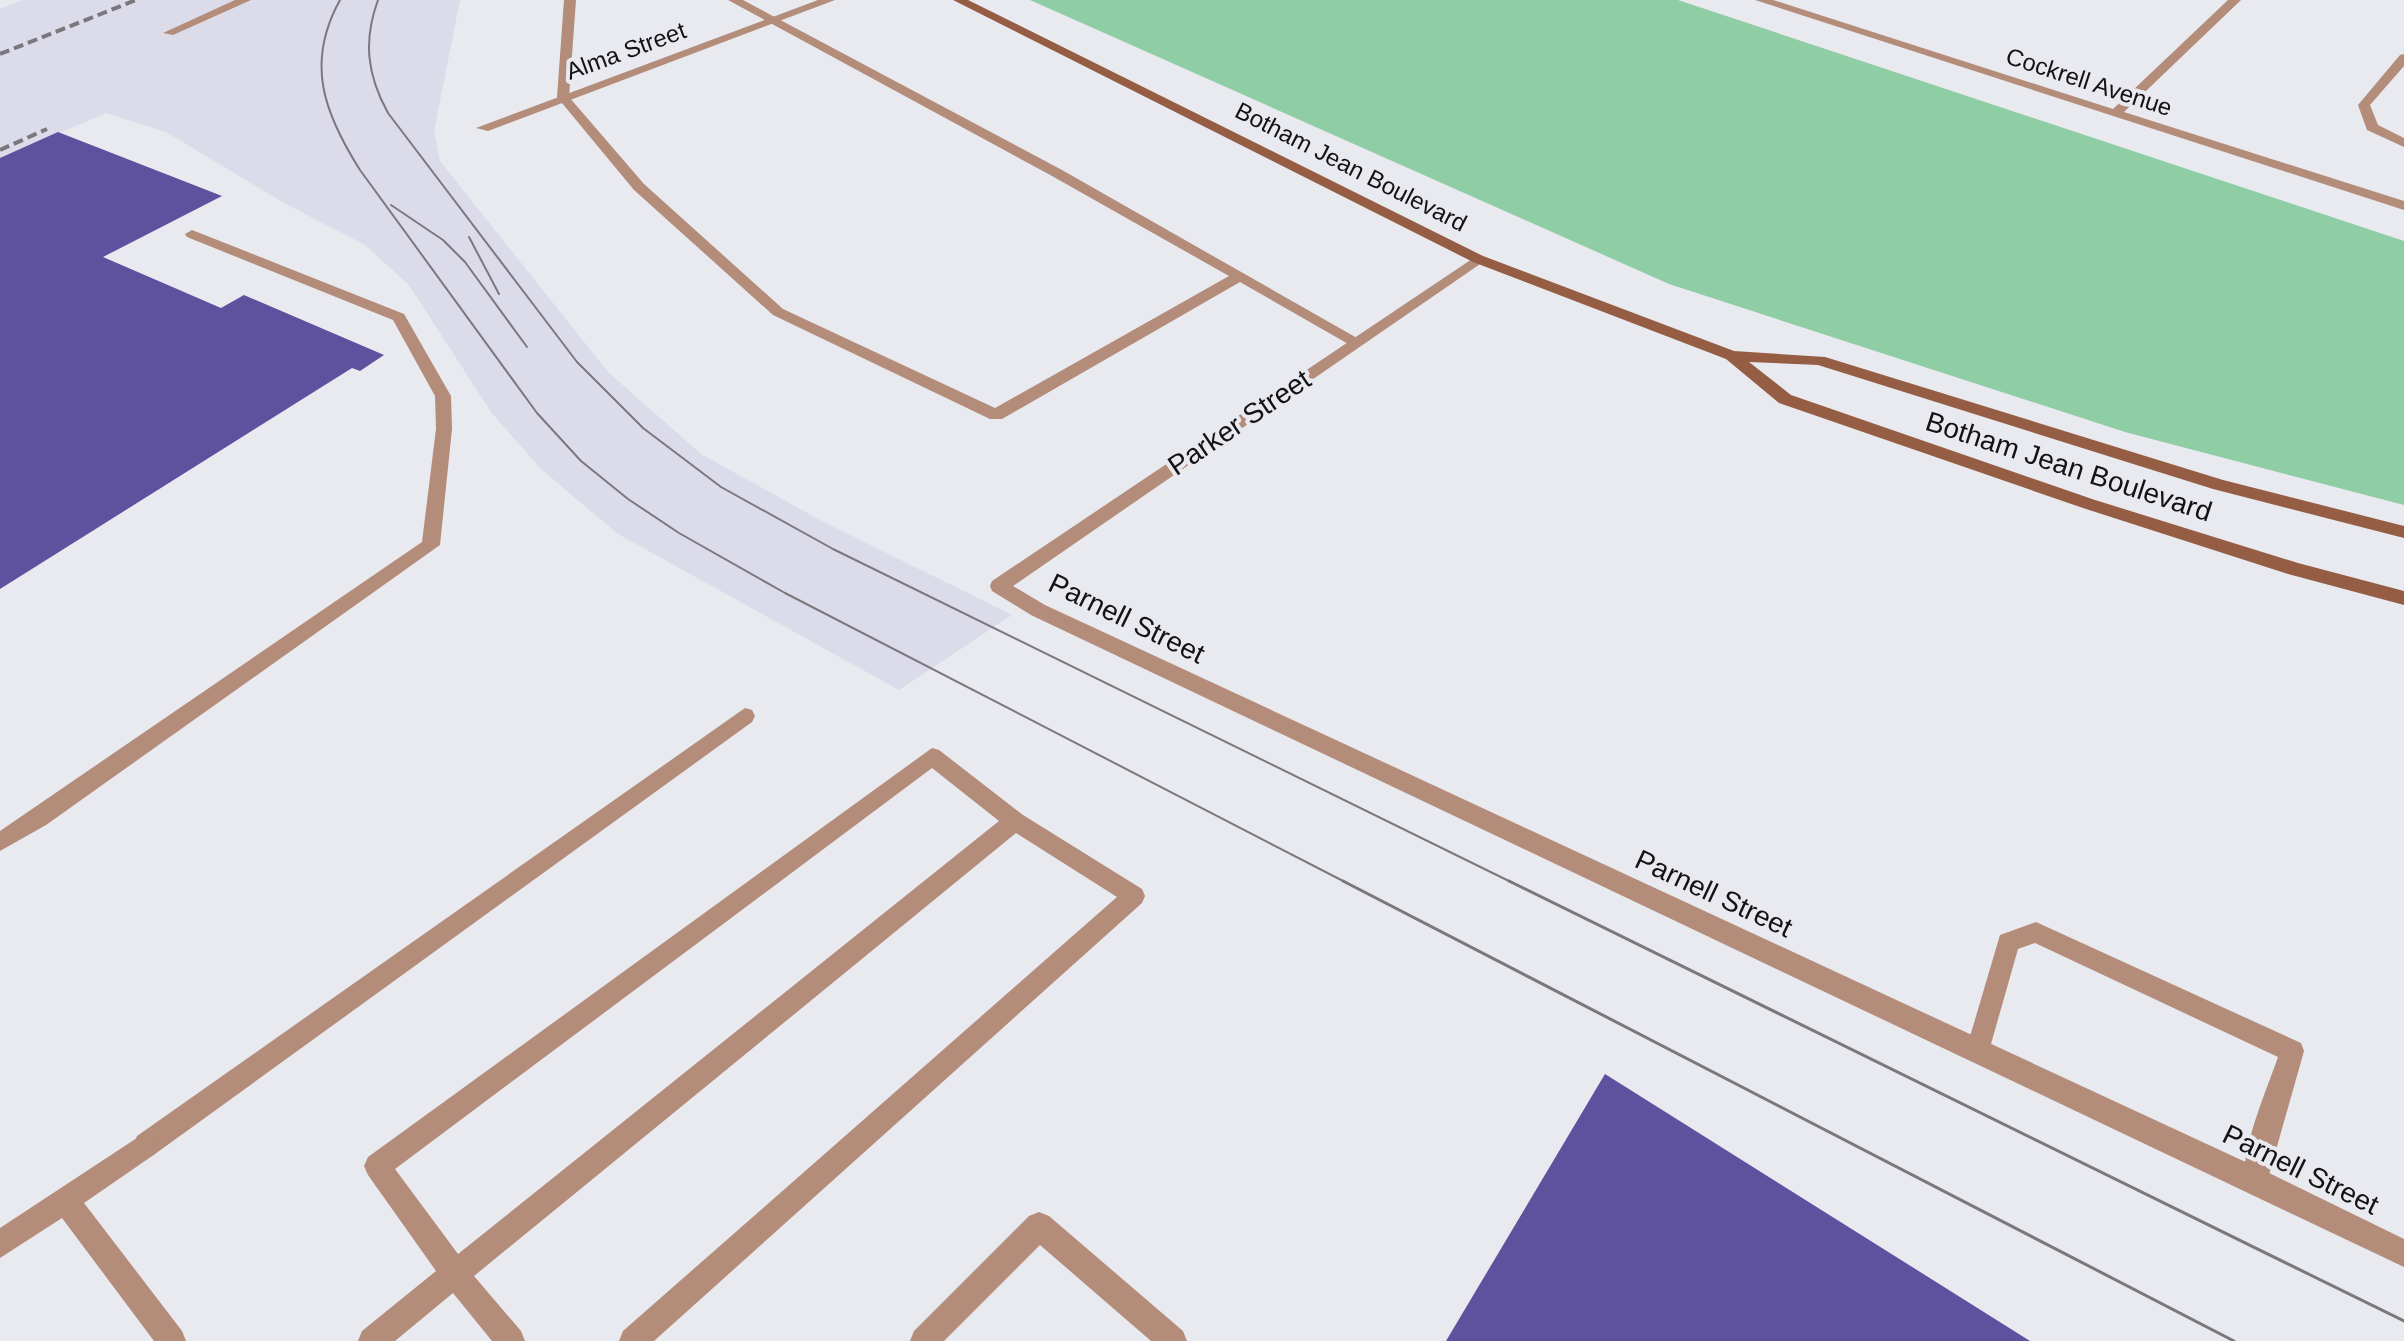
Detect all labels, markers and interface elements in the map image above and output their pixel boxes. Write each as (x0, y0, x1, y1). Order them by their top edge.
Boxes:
street label: Alma Street (562, 16, 690, 85)
street label: Cockrell Avenue (2003, 42, 2176, 121)
street label: Botham Jean Boulevard (1231, 96, 1471, 237)
street label: Parker Street (1162, 363, 1317, 481)
street label: Botham Jean Boulevard (1922, 406, 2216, 527)
street label: Parnell Street (1044, 567, 1210, 670)
street label: Parnell Street (1630, 844, 1797, 943)
street label: Parnell Street (2218, 1118, 2384, 1221)

